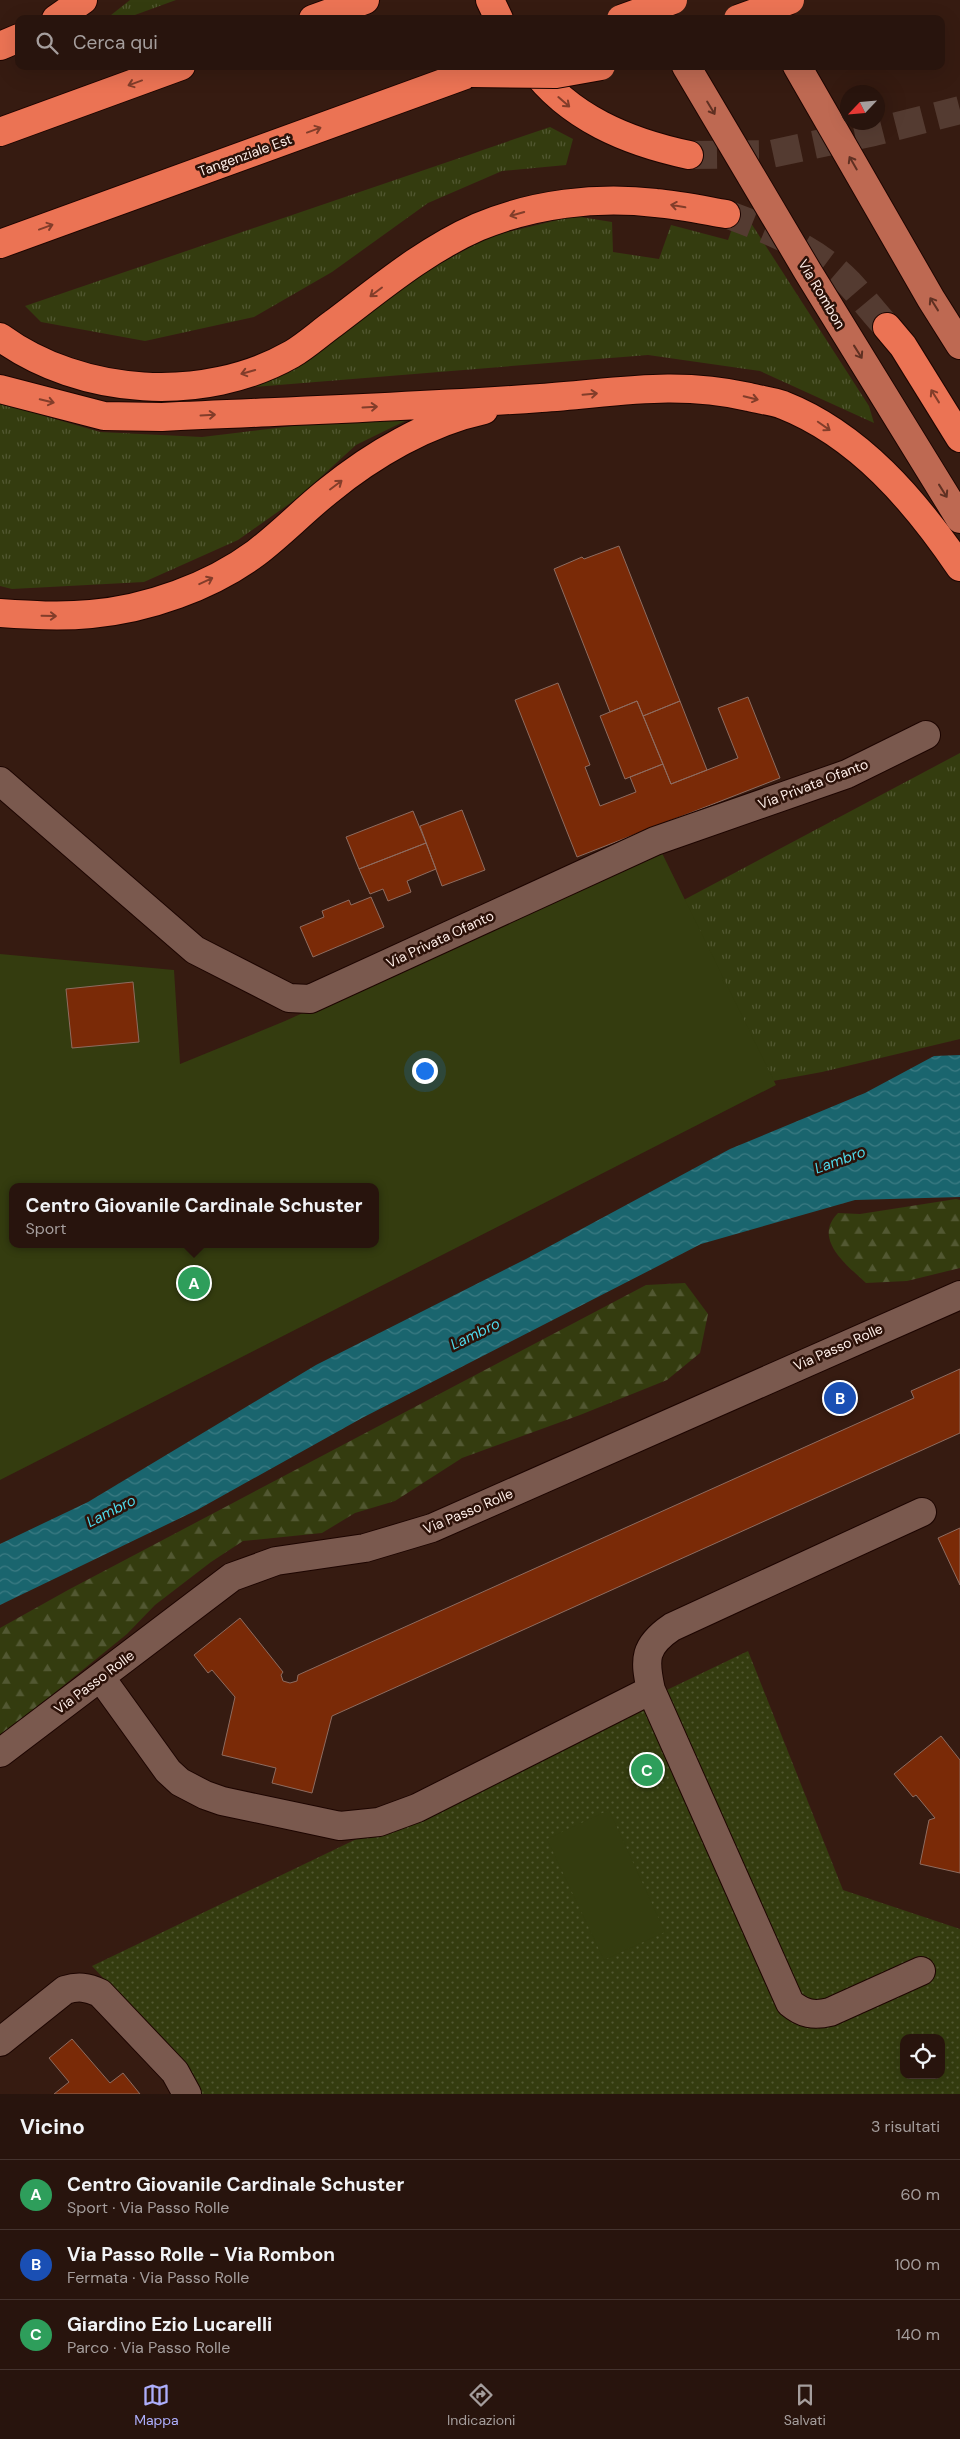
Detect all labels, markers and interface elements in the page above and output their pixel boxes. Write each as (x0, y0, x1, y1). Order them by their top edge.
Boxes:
search box (15, 15, 945, 70)
icon: search (33, 29, 61, 57)
text: Cerca qui (73, 30, 158, 55)
one-way arrow (128, 79, 144, 88)
north arrow (840, 85, 885, 130)
one-way arrow (558, 96, 571, 108)
one-way arrow (706, 101, 716, 115)
one-way arrow (306, 125, 321, 134)
street label: Tangenziale Est (196, 130, 294, 180)
one-way arrow (848, 156, 858, 171)
one-way arrow (670, 201, 686, 211)
one-way arrow (510, 209, 526, 219)
one-way arrow (38, 222, 53, 231)
street label: Via Rombon (794, 256, 850, 332)
one-way arrow (369, 287, 383, 297)
one-way arrow (929, 298, 939, 312)
one-way arrow (853, 345, 863, 359)
one-way arrow (240, 368, 256, 377)
one-way arrow (582, 389, 598, 399)
one-way arrow (929, 390, 939, 404)
one-way arrow (743, 394, 759, 403)
one-way arrow (39, 397, 55, 406)
one-way arrow (362, 402, 378, 411)
one-way arrow (200, 411, 216, 420)
one-way arrow (816, 421, 830, 431)
one-way arrow (329, 480, 343, 490)
one-way arrow (938, 483, 948, 497)
one-way arrow (198, 576, 213, 585)
one-way arrow (40, 611, 56, 620)
street label: Via Privata Ofanto (755, 755, 871, 813)
street label: Via Privata Ofanto (383, 906, 497, 972)
your location (412, 1058, 438, 1084)
water label: Lambro (812, 1142, 868, 1178)
popup (9, 1183, 379, 1248)
text: Centro Giovanile Cardinale Schuster (25, 1193, 363, 1218)
text: Sport (25, 1218, 66, 1239)
pin: A (178, 1264, 210, 1302)
water label: Lambro (447, 1313, 503, 1355)
street label: Via Passo Rolle (791, 1319, 886, 1375)
pin: B (824, 1379, 856, 1417)
street label: Via Passo Rolle (420, 1484, 516, 1538)
water label: Lambro (83, 1490, 139, 1532)
street label: Via Passo Rolle (50, 1646, 138, 1718)
pin: C (631, 1751, 663, 1789)
map controls (900, 2034, 945, 2079)
button: locate (900, 2034, 945, 2079)
text: Vicino (20, 2113, 85, 2141)
text: 3 risultati (871, 2116, 940, 2137)
text: Centro Giovanile Cardinale Schuster (67, 2172, 404, 2197)
text: A (30, 2184, 42, 2205)
text: 60 m (900, 2184, 940, 2205)
text: Sport · Via Passo Rolle (67, 2197, 229, 2218)
text: Via Passo Rolle - Via Rombon (67, 2242, 335, 2267)
text: B (31, 2254, 41, 2275)
text: 100 m (895, 2254, 940, 2275)
text: Fermata · Via Passo Rolle (67, 2267, 249, 2288)
text: Giardino Ezio Lucarelli (67, 2312, 272, 2337)
text: C (30, 2324, 42, 2345)
text: 140 m (896, 2324, 940, 2345)
text: Parco · Via Passo Rolle (67, 2337, 230, 2358)
tab: Mappa (134, 2381, 179, 2429)
tab: Indicazioni (447, 2381, 515, 2429)
tab: Salvati (784, 2381, 826, 2429)

